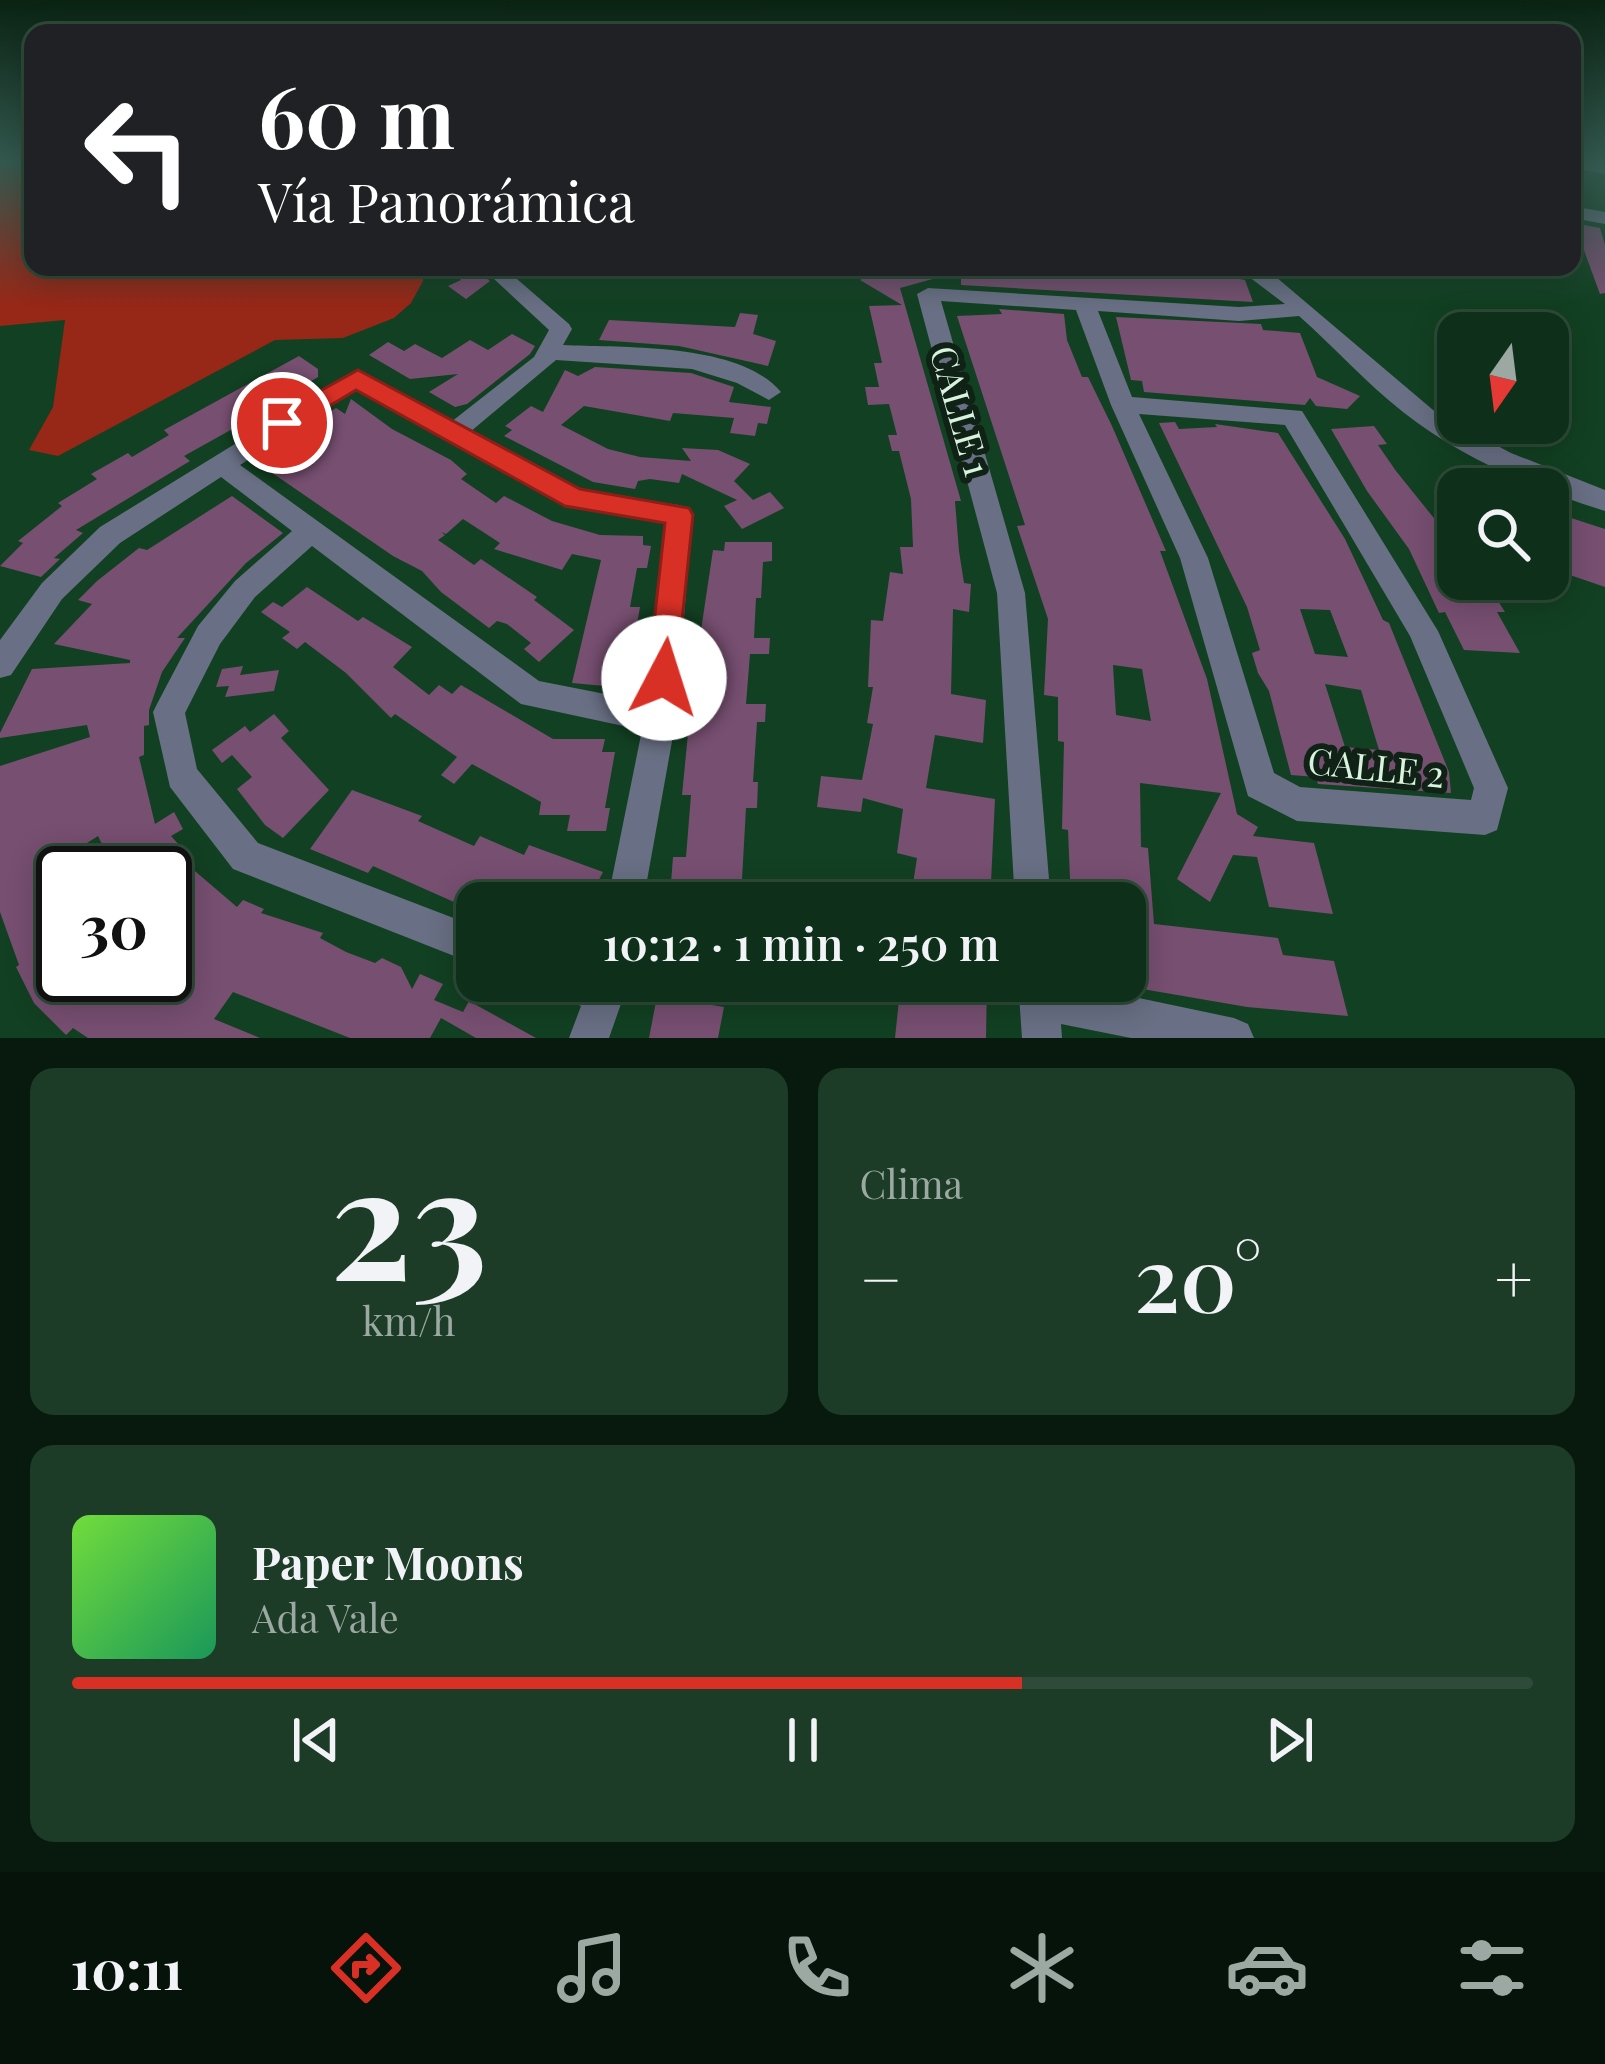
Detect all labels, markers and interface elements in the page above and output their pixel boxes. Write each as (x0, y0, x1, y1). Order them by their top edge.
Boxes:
text: 60 m (258, 58, 455, 170)
icon: left (60, 72, 216, 228)
text: Vía Panorámica (258, 165, 635, 237)
north arrow (1437, 312, 1569, 444)
map controls (1437, 312, 1569, 600)
street label: CALLE 1 (920, 340, 1003, 481)
pin (231, 372, 333, 474)
icon: arrive (249, 390, 315, 456)
button: search (1437, 468, 1569, 600)
position arrow (601, 615, 727, 741)
street label: CALLE 2 (1305, 735, 1447, 797)
speed limit sign: 30 (36, 846, 192, 1002)
text: 10:12 · 1 min · 250 m (602, 912, 1000, 972)
text: 23 (330, 1112, 488, 1320)
text: Clima (860, 1157, 963, 1209)
text: 20° (1134, 1216, 1262, 1336)
text: − (860, 1233, 902, 1321)
text: + (1494, 1233, 1533, 1321)
text: km/h (362, 1294, 456, 1346)
text: Paper Moons (252, 1531, 524, 1591)
text: Ada Vale (252, 1591, 399, 1643)
icon: previous (283, 1707, 349, 1773)
icon: pause (770, 1707, 836, 1773)
icon: next (1257, 1707, 1323, 1773)
icon: directions (324, 1926, 408, 2010)
icon: music (550, 1926, 634, 2010)
icon: phone (775, 1926, 859, 2010)
icon: climate (1000, 1926, 1084, 2010)
icon: car (1225, 1926, 1309, 2010)
icon: filters (1450, 1926, 1534, 2010)
text: 10:11 (71, 1932, 183, 2004)

